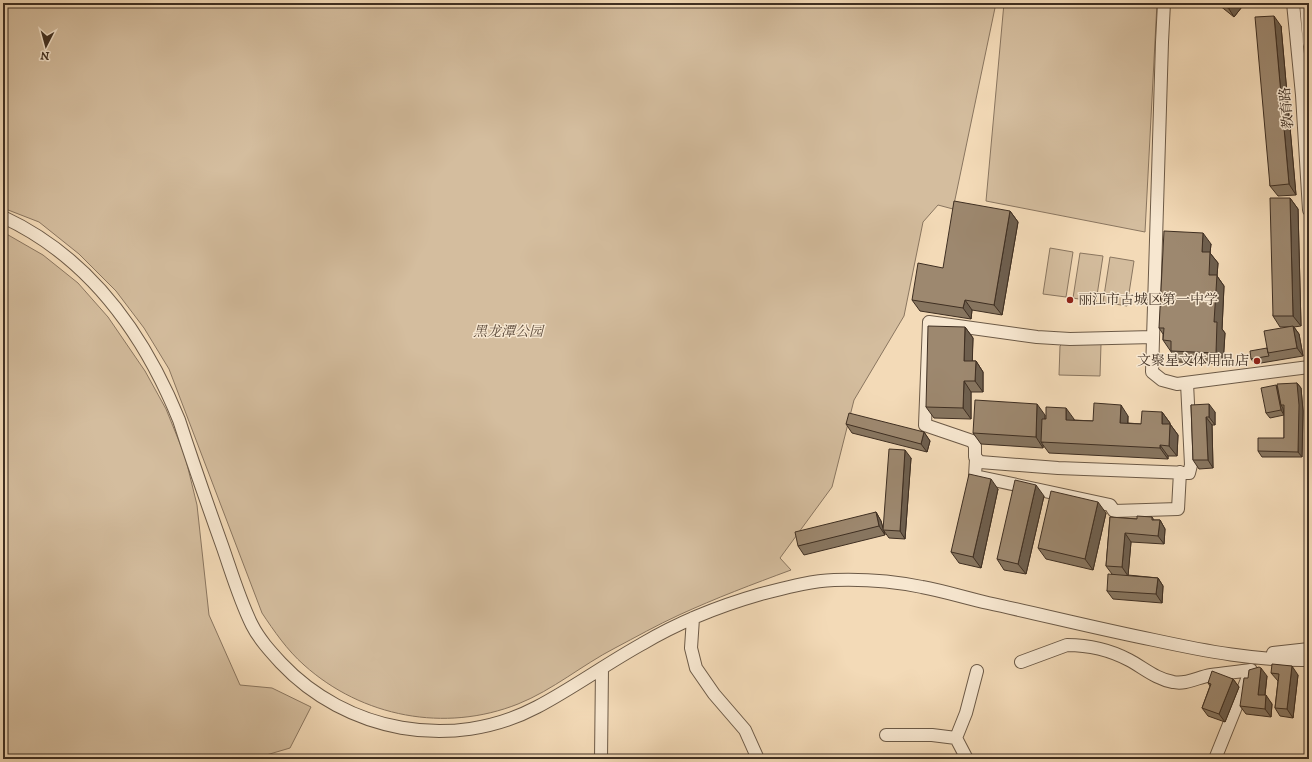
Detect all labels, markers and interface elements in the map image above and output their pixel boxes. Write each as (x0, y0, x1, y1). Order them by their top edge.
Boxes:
north arrow (26, 26, 66, 66)
text: N (40, 48, 50, 62)
street label: 教育路 (1276, 86, 1298, 130)
place label: 丽江市古城区第一中学 (1078, 291, 1218, 309)
marker: 丽江市古城区第一中学 (1065, 295, 1075, 305)
park label: 黑龙潭公园 (473, 323, 545, 341)
place label: 文聚星文体用品店 (1137, 352, 1249, 370)
marker: 文聚星文体用品店 (1252, 356, 1262, 366)

